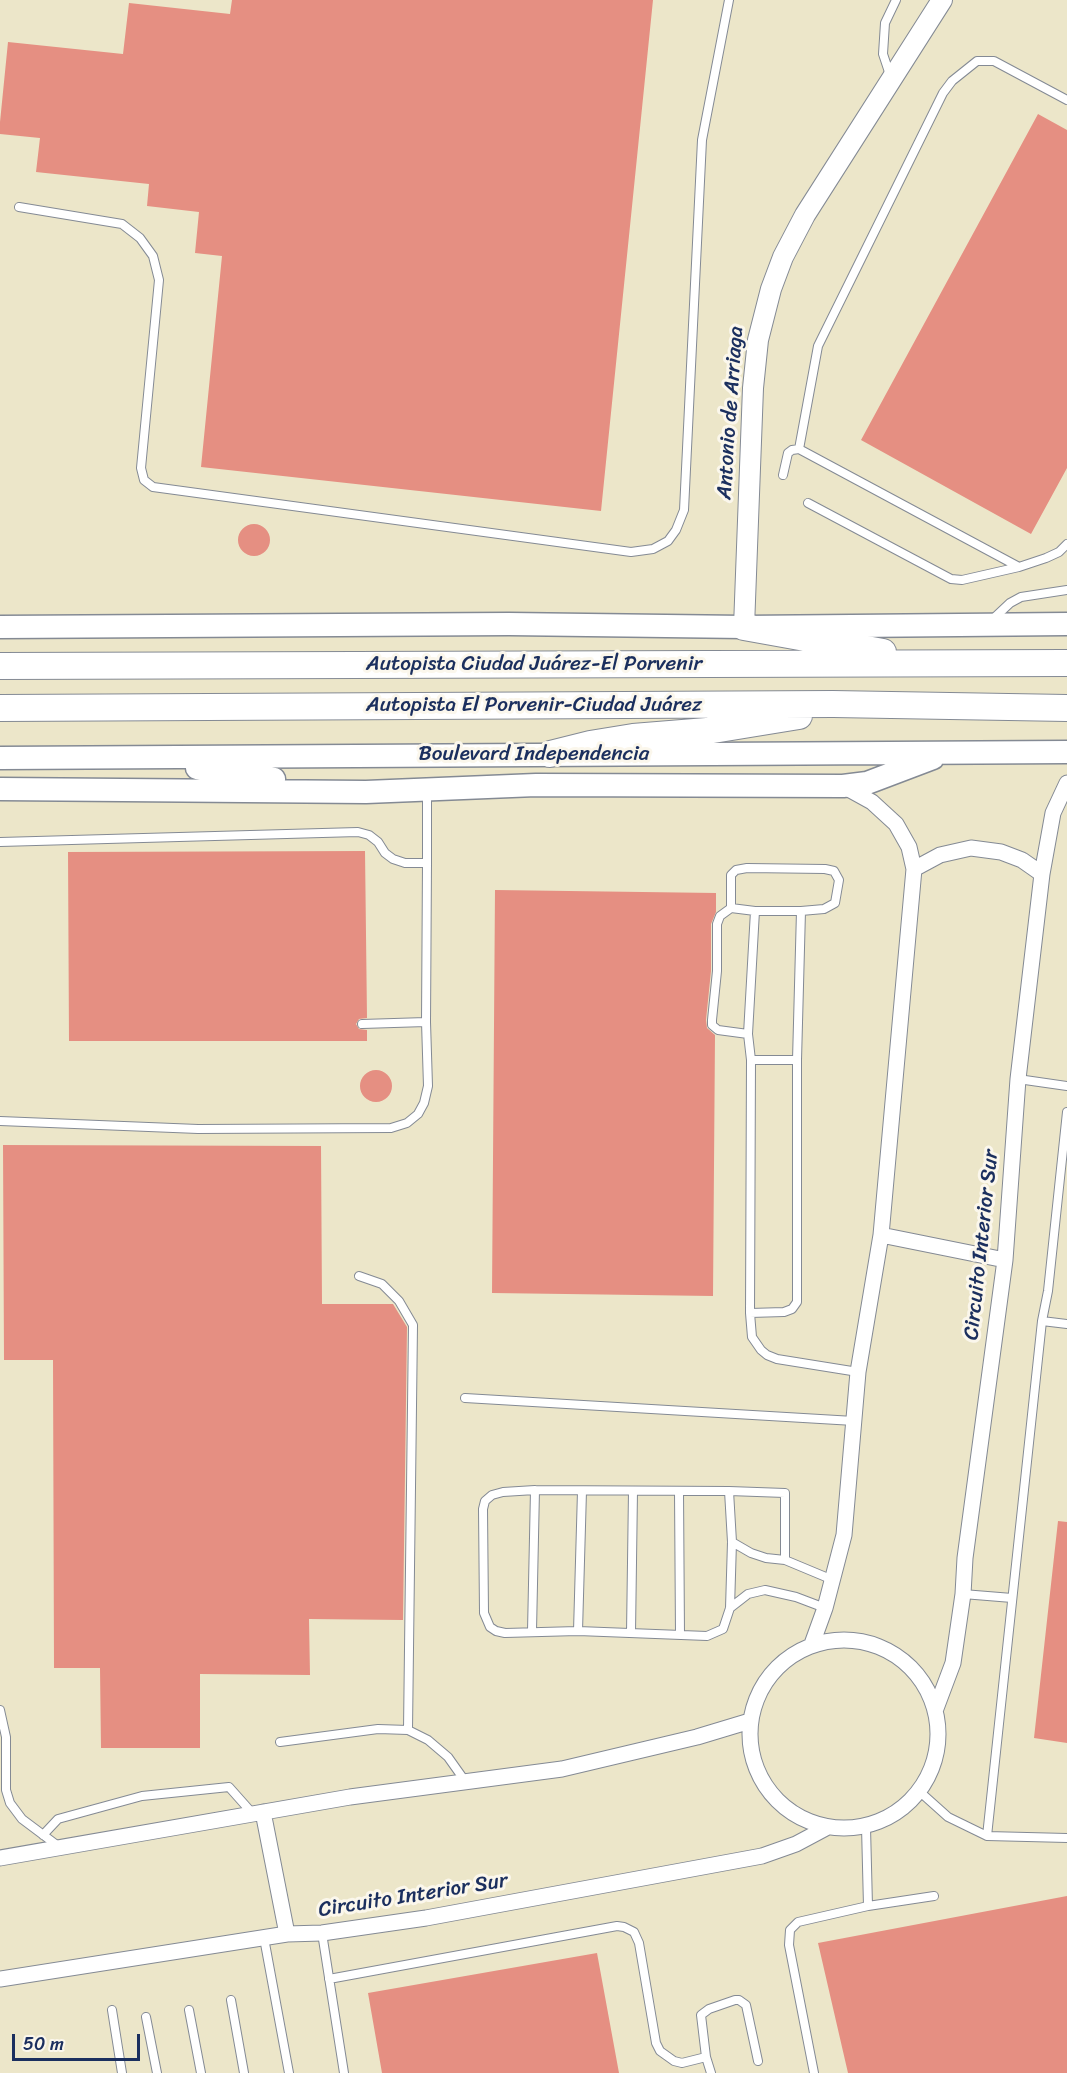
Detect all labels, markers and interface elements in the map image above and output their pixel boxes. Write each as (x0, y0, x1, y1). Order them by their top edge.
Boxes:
street label: Antonio de Arriaga (712, 325, 750, 501)
street label: Autopista Ciudad Juárez-El Porvenir (366, 652, 702, 678)
street label: Autopista El Porvenir-Ciudad Juárez (366, 693, 702, 719)
street label: Boulevard Independencia (419, 742, 649, 768)
street label: Circuito Interior Sur (959, 1149, 1005, 1341)
street label: Circuito Interior Sur (317, 1869, 509, 1923)
scale bar (15, 2022, 142, 2060)
text: 50 m (23, 2028, 64, 2060)

